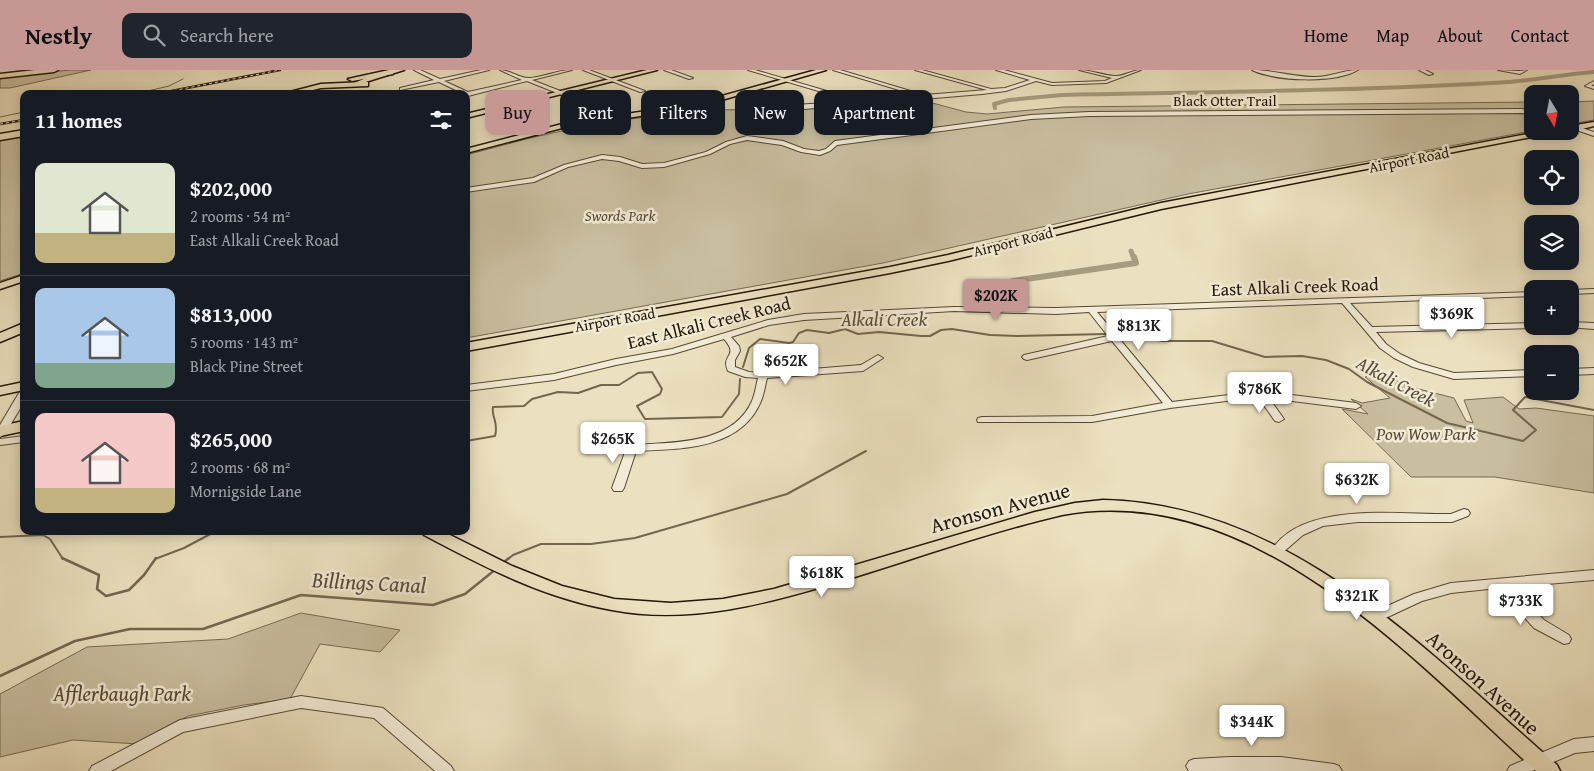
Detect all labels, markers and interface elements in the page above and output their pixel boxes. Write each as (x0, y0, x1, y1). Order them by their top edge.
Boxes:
search box (122, 13, 472, 58)
text: Nestly (25, 18, 92, 53)
icon: search (140, 21, 168, 49)
text: Search here (180, 21, 274, 49)
text: Home (1304, 22, 1348, 49)
text: Map (1376, 22, 1409, 49)
text: About (1437, 22, 1483, 49)
text: Contact (1511, 22, 1569, 49)
north arrow (1524, 85, 1579, 140)
map controls (1524, 85, 1579, 400)
chip: Buy (485, 90, 550, 135)
chip: Rent (560, 90, 631, 135)
chip: Filters (641, 90, 725, 135)
chip: New (735, 90, 804, 135)
chip: Apartment (814, 90, 933, 135)
street label: Black Otter Trail (1173, 90, 1277, 111)
text: 11 homes (35, 105, 122, 136)
icon: filters (427, 106, 455, 134)
street label: Airport Road (1367, 141, 1451, 178)
button: locate (1524, 150, 1579, 205)
text: $202,000 (190, 173, 272, 204)
icon: home (75, 183, 135, 243)
text: 2 rooms · 54 m² (190, 204, 290, 228)
park label: Swords Park (585, 205, 655, 226)
button: layers (1524, 215, 1579, 270)
street label: Airport Road (971, 221, 1055, 262)
text: East Alkali Creek Road (190, 228, 339, 252)
street label: East Alkali Creek Road (1211, 270, 1379, 303)
pin: $202K (961, 278, 1031, 321)
button: + (1524, 280, 1579, 335)
text: $202K (974, 283, 1018, 307)
street label: East Alkali Creek Road (624, 289, 794, 356)
pin: $369K (1417, 296, 1487, 339)
text: $813,000 (190, 299, 272, 330)
text: $369K (1430, 301, 1474, 325)
street label: Airport Road (573, 302, 657, 337)
water label: Alkali Creek (840, 305, 927, 333)
icon: home (75, 308, 135, 368)
pin: $813K (1104, 308, 1174, 351)
text: $813K (1117, 313, 1161, 337)
text: 5 rooms · 143 m² (190, 330, 298, 354)
pin: $652K (751, 344, 821, 386)
button: − (1524, 345, 1579, 400)
text: $652K (764, 348, 808, 372)
water label: Alkali Creek (1350, 348, 1441, 414)
text: Black Pine Street (190, 354, 303, 378)
pin: $786K (1225, 372, 1295, 414)
text: $786K (1238, 376, 1282, 400)
park label: Pow Wow Park (1375, 420, 1477, 447)
pin: $265K (578, 422, 648, 464)
text: $265,000 (190, 424, 272, 455)
text: $265K (591, 426, 635, 450)
icon: home (75, 433, 135, 493)
text: 2 rooms · 68 m² (190, 455, 290, 479)
pin: $632K (1322, 462, 1392, 505)
text: $632K (1335, 467, 1379, 491)
street label: Aronson Avenue (927, 474, 1073, 541)
text: Mornigside Lane (190, 479, 302, 503)
pin: $618K (787, 556, 857, 598)
text: $618K (800, 560, 844, 584)
water label: Billings Canal (310, 563, 427, 601)
pin: $321K (1322, 578, 1392, 621)
text: $321K (1335, 583, 1379, 607)
pin: $733K (1486, 584, 1556, 626)
text: $733K (1499, 588, 1543, 612)
street label: Aronson Avenue (1420, 623, 1547, 742)
park label: Afflerbaugh Park (52, 678, 191, 709)
pin: $344K (1217, 704, 1287, 747)
text: $344K (1230, 709, 1274, 733)

